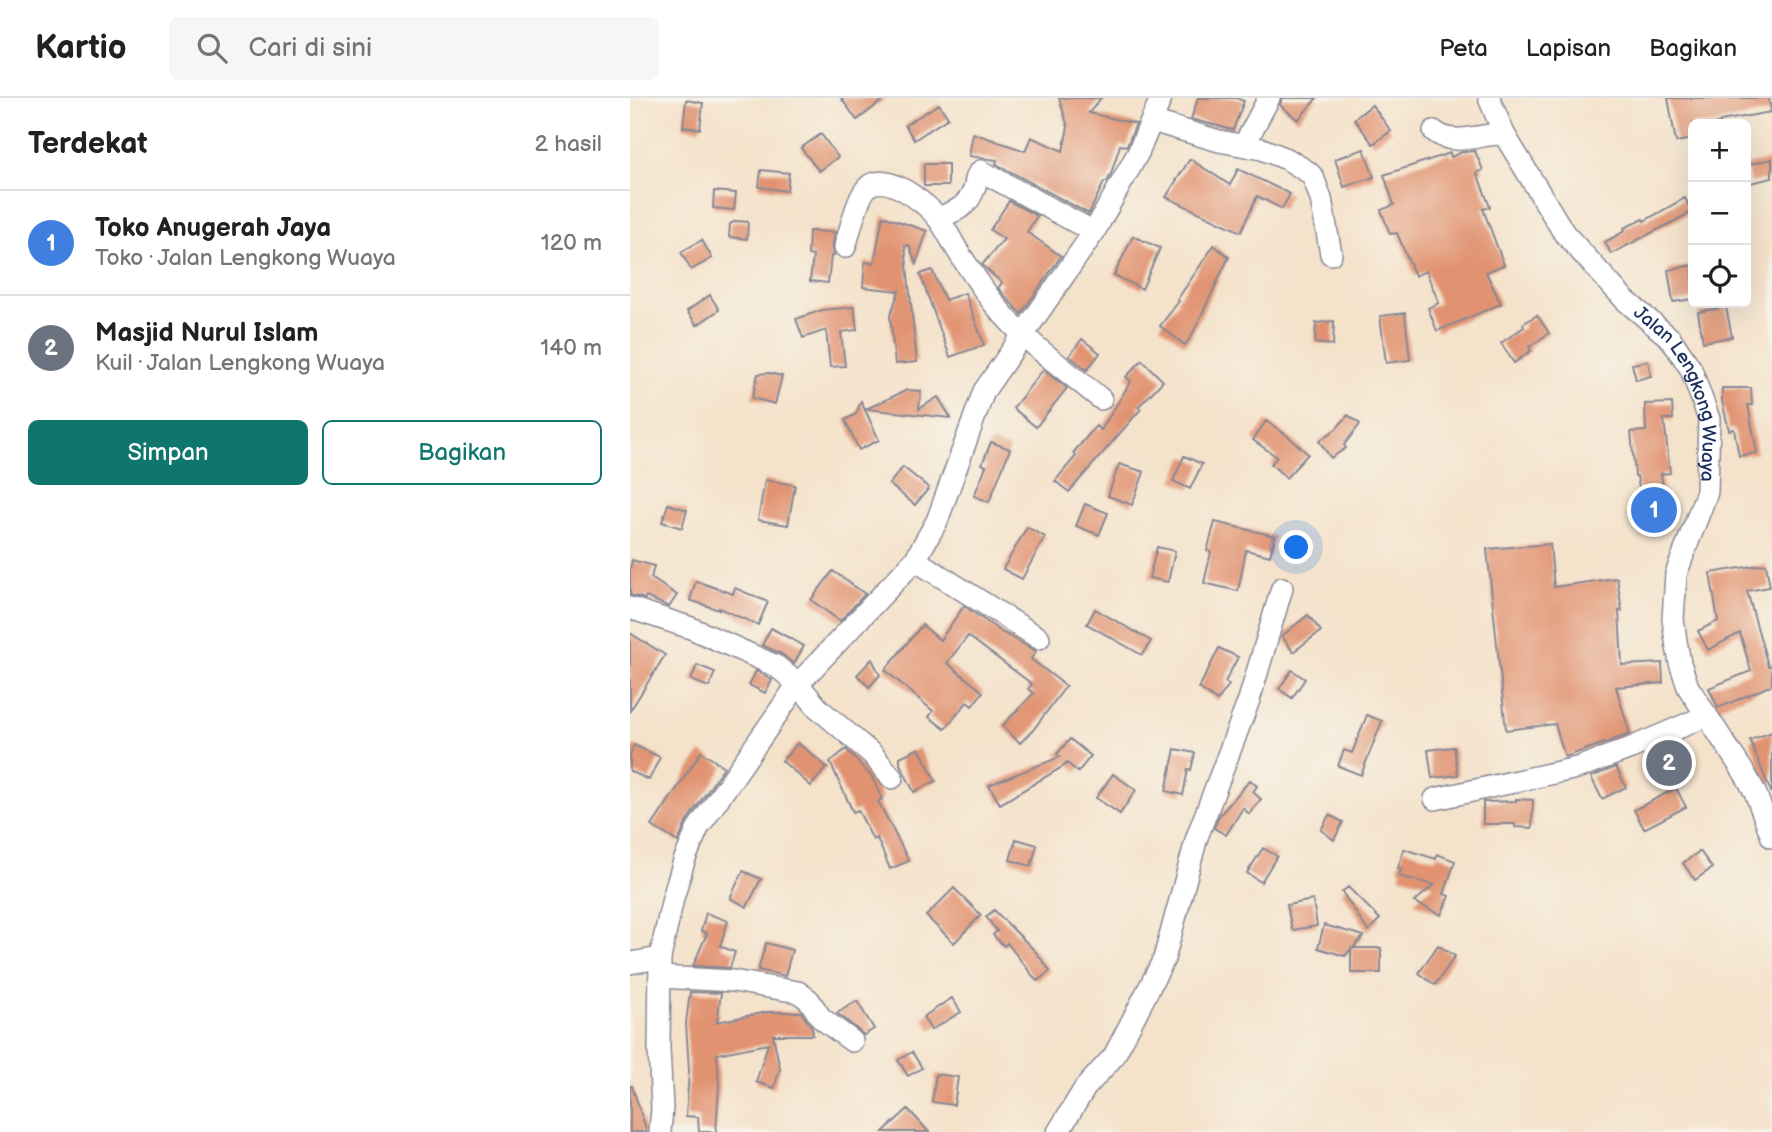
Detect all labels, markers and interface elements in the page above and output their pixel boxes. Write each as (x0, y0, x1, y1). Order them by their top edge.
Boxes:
search box (169, 17, 659, 80)
text: Kartio (35, 28, 127, 68)
icon: search (193, 29, 231, 67)
text: Cari di sini (249, 33, 372, 64)
text: Peta (1439, 34, 1488, 63)
text: Lapisan (1526, 34, 1611, 63)
text: Bagikan (1649, 34, 1737, 63)
map controls (1688, 119, 1751, 308)
button: + (1688, 119, 1751, 182)
text: Terdekat (28, 126, 147, 162)
text: 2 hasil (535, 130, 602, 158)
button: − (1688, 182, 1751, 245)
text: Toko Anugerah Jaya (95, 213, 331, 244)
text: 1 (46, 229, 56, 257)
text: 120 m (541, 229, 602, 257)
text: Toko · Jalan Lengkong Wuaya (95, 244, 396, 272)
button: locate (1688, 245, 1751, 308)
street label: Jalan Lengkong Wuaya (1629, 301, 1720, 482)
text: Masjid Nurul Islam (95, 318, 319, 349)
text: 2 (44, 334, 58, 362)
text: 140 m (540, 334, 602, 362)
text: Kuil · Jalan Lengkong Wuaya (95, 349, 385, 377)
button: Simpan (28, 420, 308, 485)
button: Bagikan (322, 420, 602, 485)
pin: 1 (1631, 484, 1677, 536)
your location (1279, 530, 1313, 564)
pin: 2 (1646, 737, 1692, 789)

